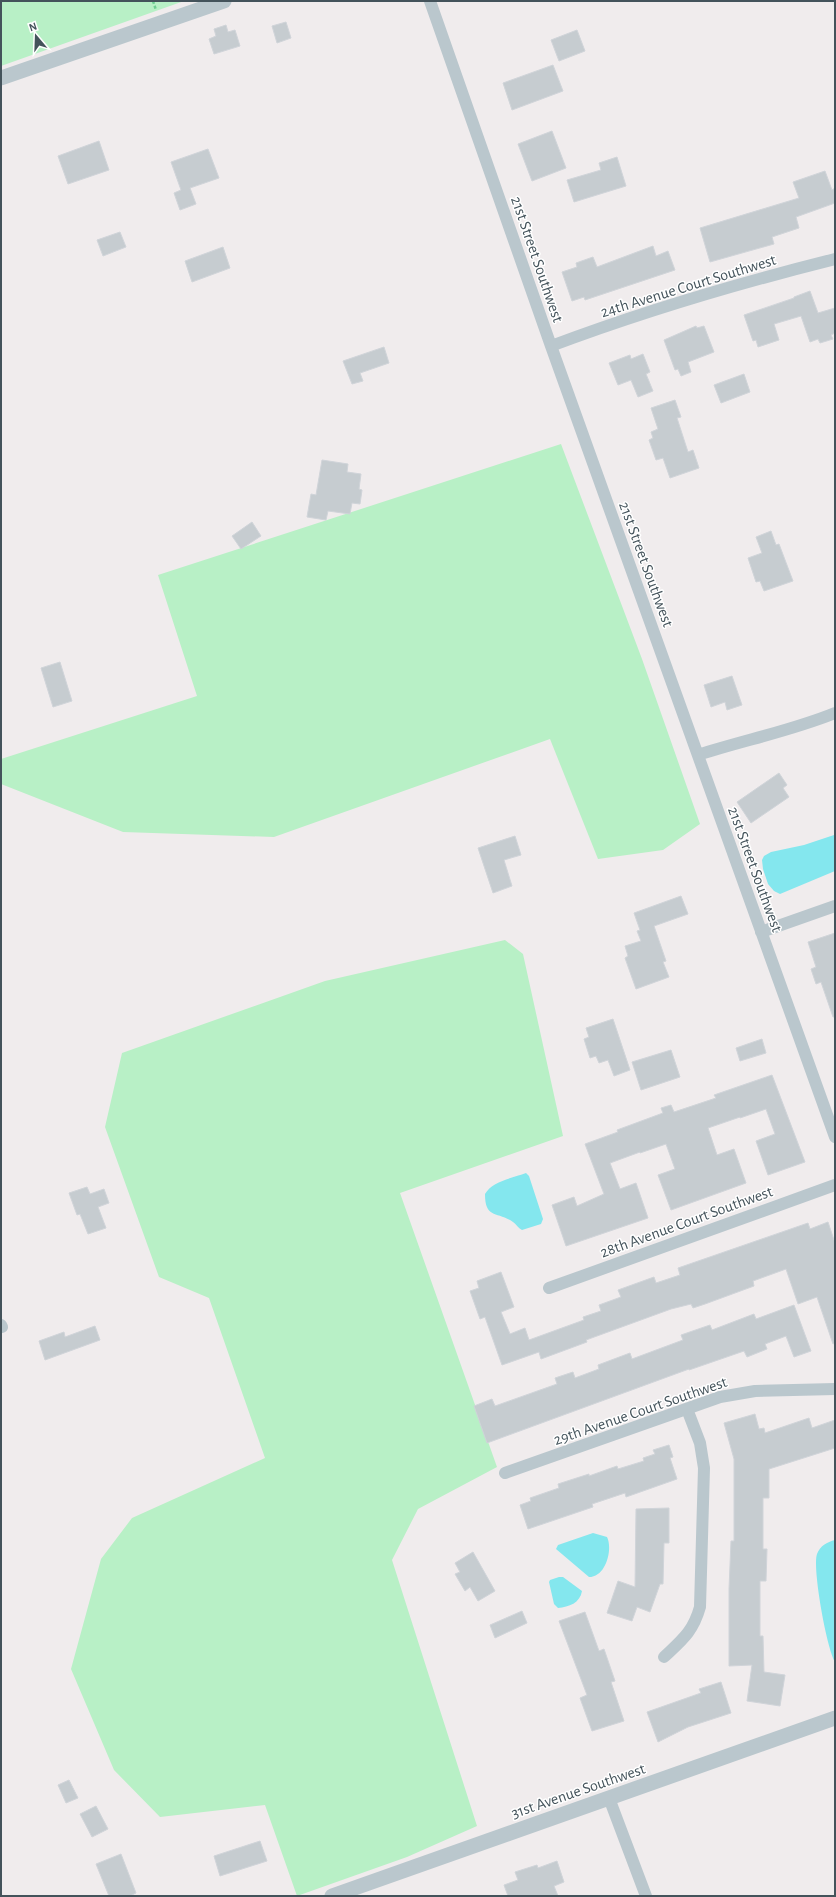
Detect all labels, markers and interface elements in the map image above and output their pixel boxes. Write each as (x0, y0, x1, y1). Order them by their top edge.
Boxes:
north arrow (16, 16, 56, 56)
text: N (27, 21, 38, 33)
street label: 21st Street Southwest (508, 194, 566, 324)
street label: 24th Avenue Court Southwest (599, 252, 778, 320)
street label: 21st Street Southwest (616, 500, 676, 629)
street label: 21st Street Southwest (725, 805, 785, 934)
street label: 28th Avenue Court Southwest (598, 1183, 775, 1261)
street label: 29th Avenue Court Southwest (552, 1374, 729, 1448)
street label: 31st Avenue Southwest (509, 1761, 647, 1821)

